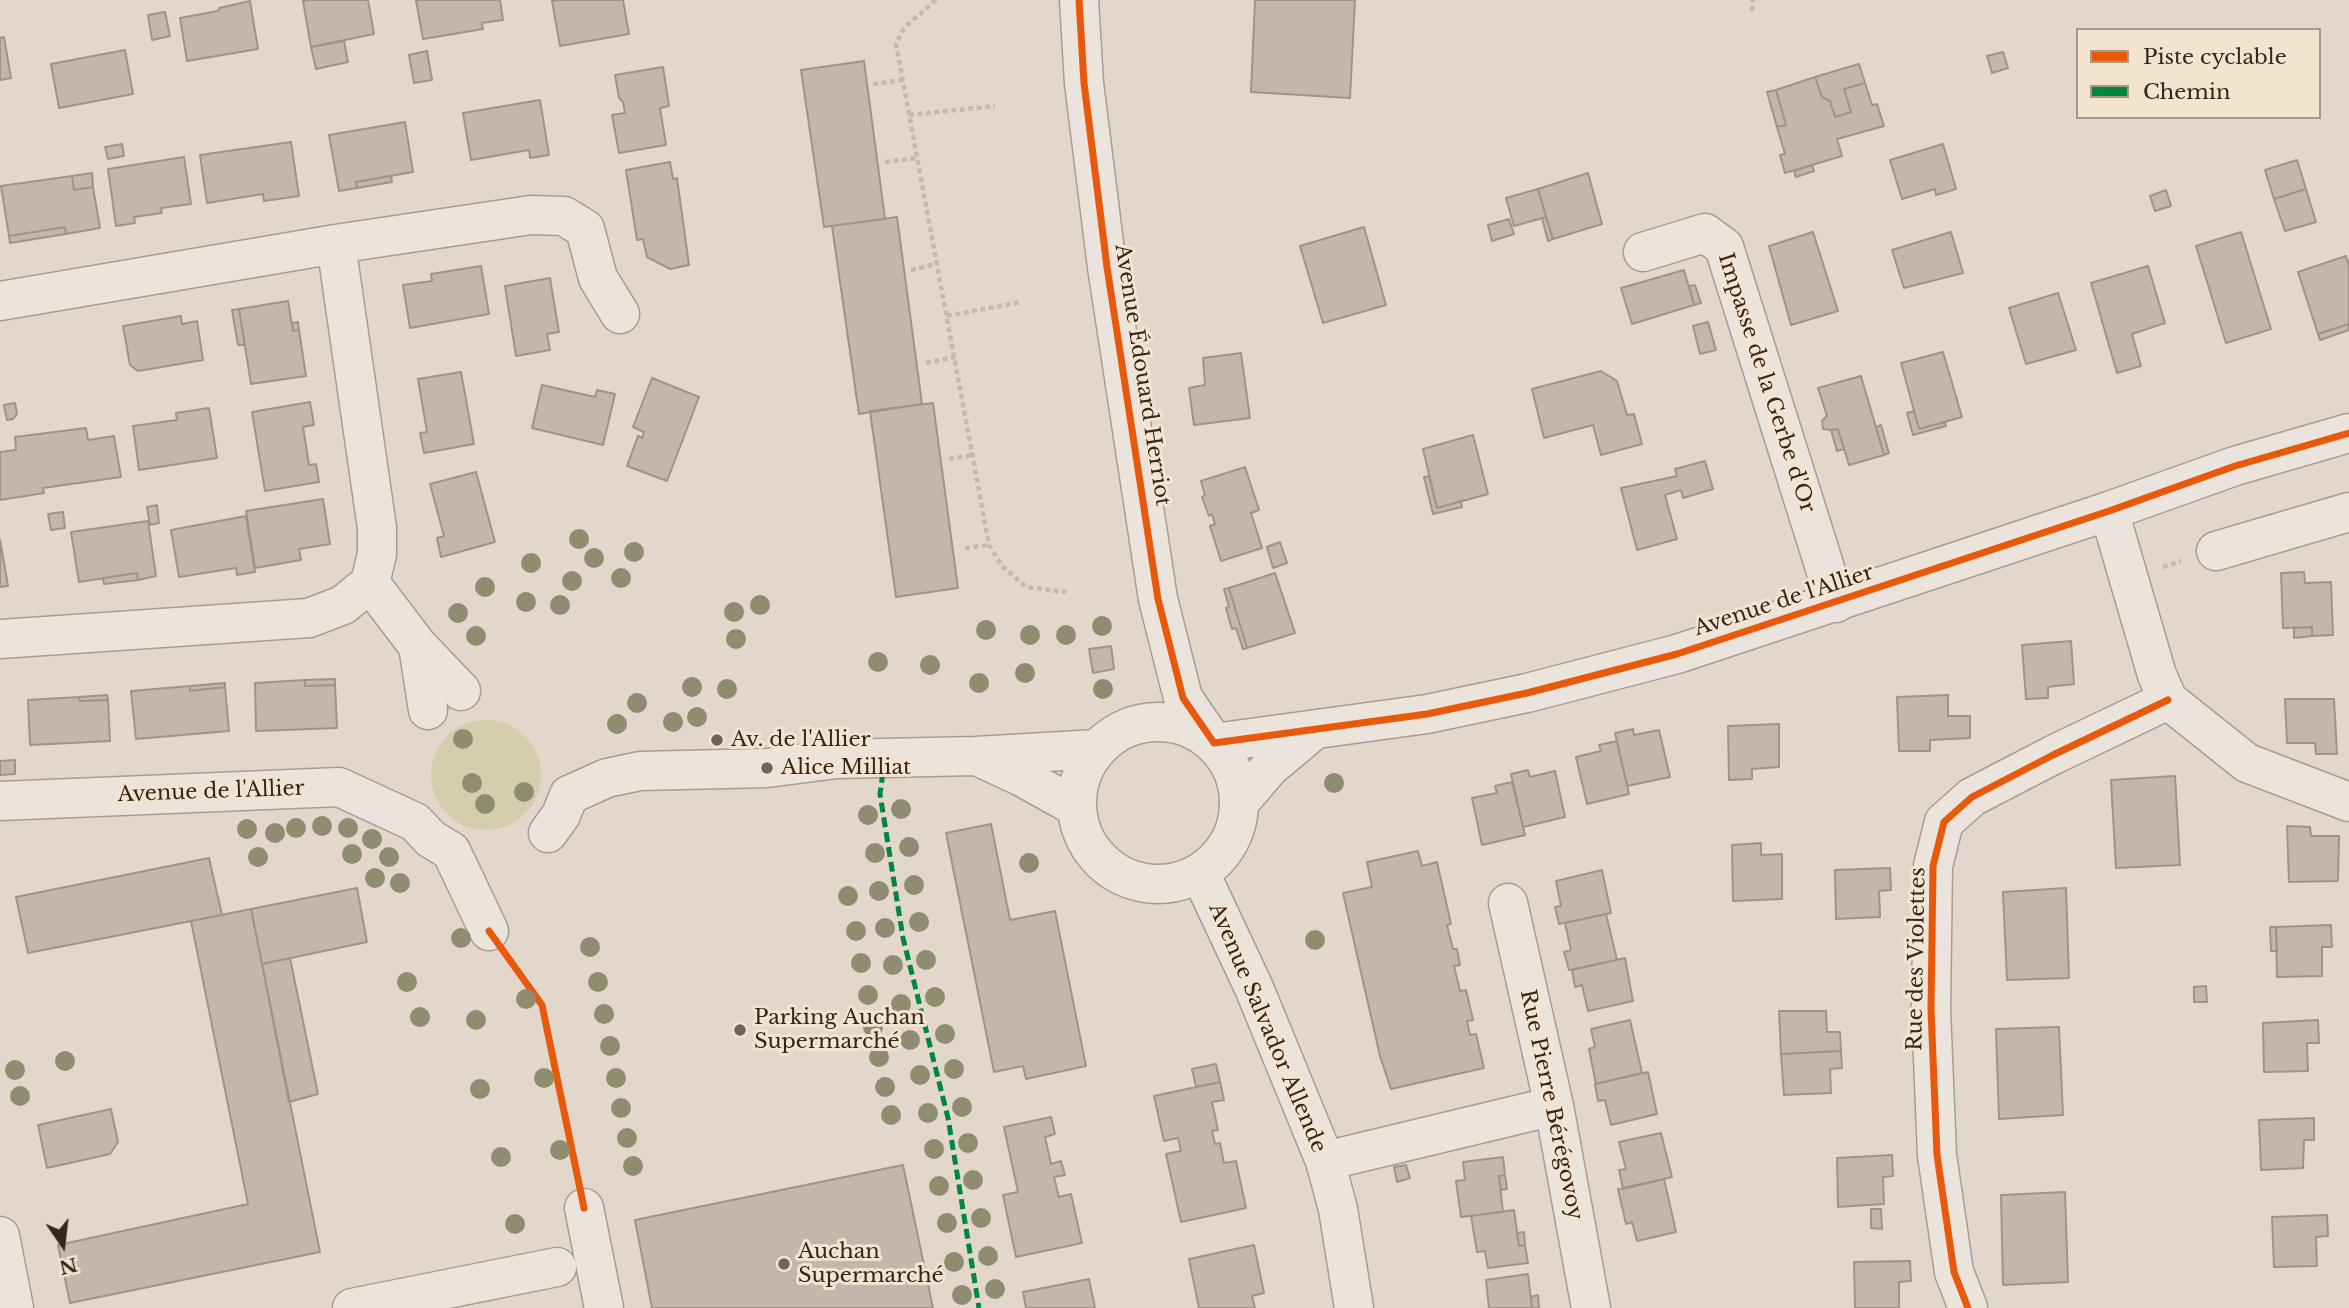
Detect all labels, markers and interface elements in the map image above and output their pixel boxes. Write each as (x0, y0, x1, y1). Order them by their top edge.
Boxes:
legend (2076, 28, 2321, 119)
text: Piste cyclable (2143, 44, 2287, 70)
text: Chemin (2143, 79, 2231, 105)
street label: Avenue Édouard Herriot (1109, 242, 1175, 508)
street label: Impasse de la Gerbe d'Or (1712, 250, 1820, 516)
street label: Avenue de l'Allier (1691, 560, 1877, 642)
place label: Av. de l'Allier (731, 727, 870, 753)
marker: Av. de l'Allier (709, 732, 725, 748)
place label: Alice Milliat (781, 755, 911, 781)
marker: Alice Milliat (759, 760, 775, 776)
street label: Avenue de l'Allier (117, 776, 305, 808)
street label: Rue des Violettes (1903, 867, 1931, 1051)
street label: Avenue Salvador Allende (1203, 899, 1331, 1157)
street label: Rue Pierre Bérégovoy (1514, 987, 1588, 1223)
place label: Parking Auchan Supermarché (754, 1005, 925, 1055)
marker: Parking Auchan Supermarché (732, 1022, 748, 1038)
north arrow (28, 1210, 98, 1280)
place label: Auchan Supermarché (798, 1239, 944, 1289)
text: N (57, 1253, 80, 1279)
marker: Auchan Supermarché (776, 1256, 792, 1272)

